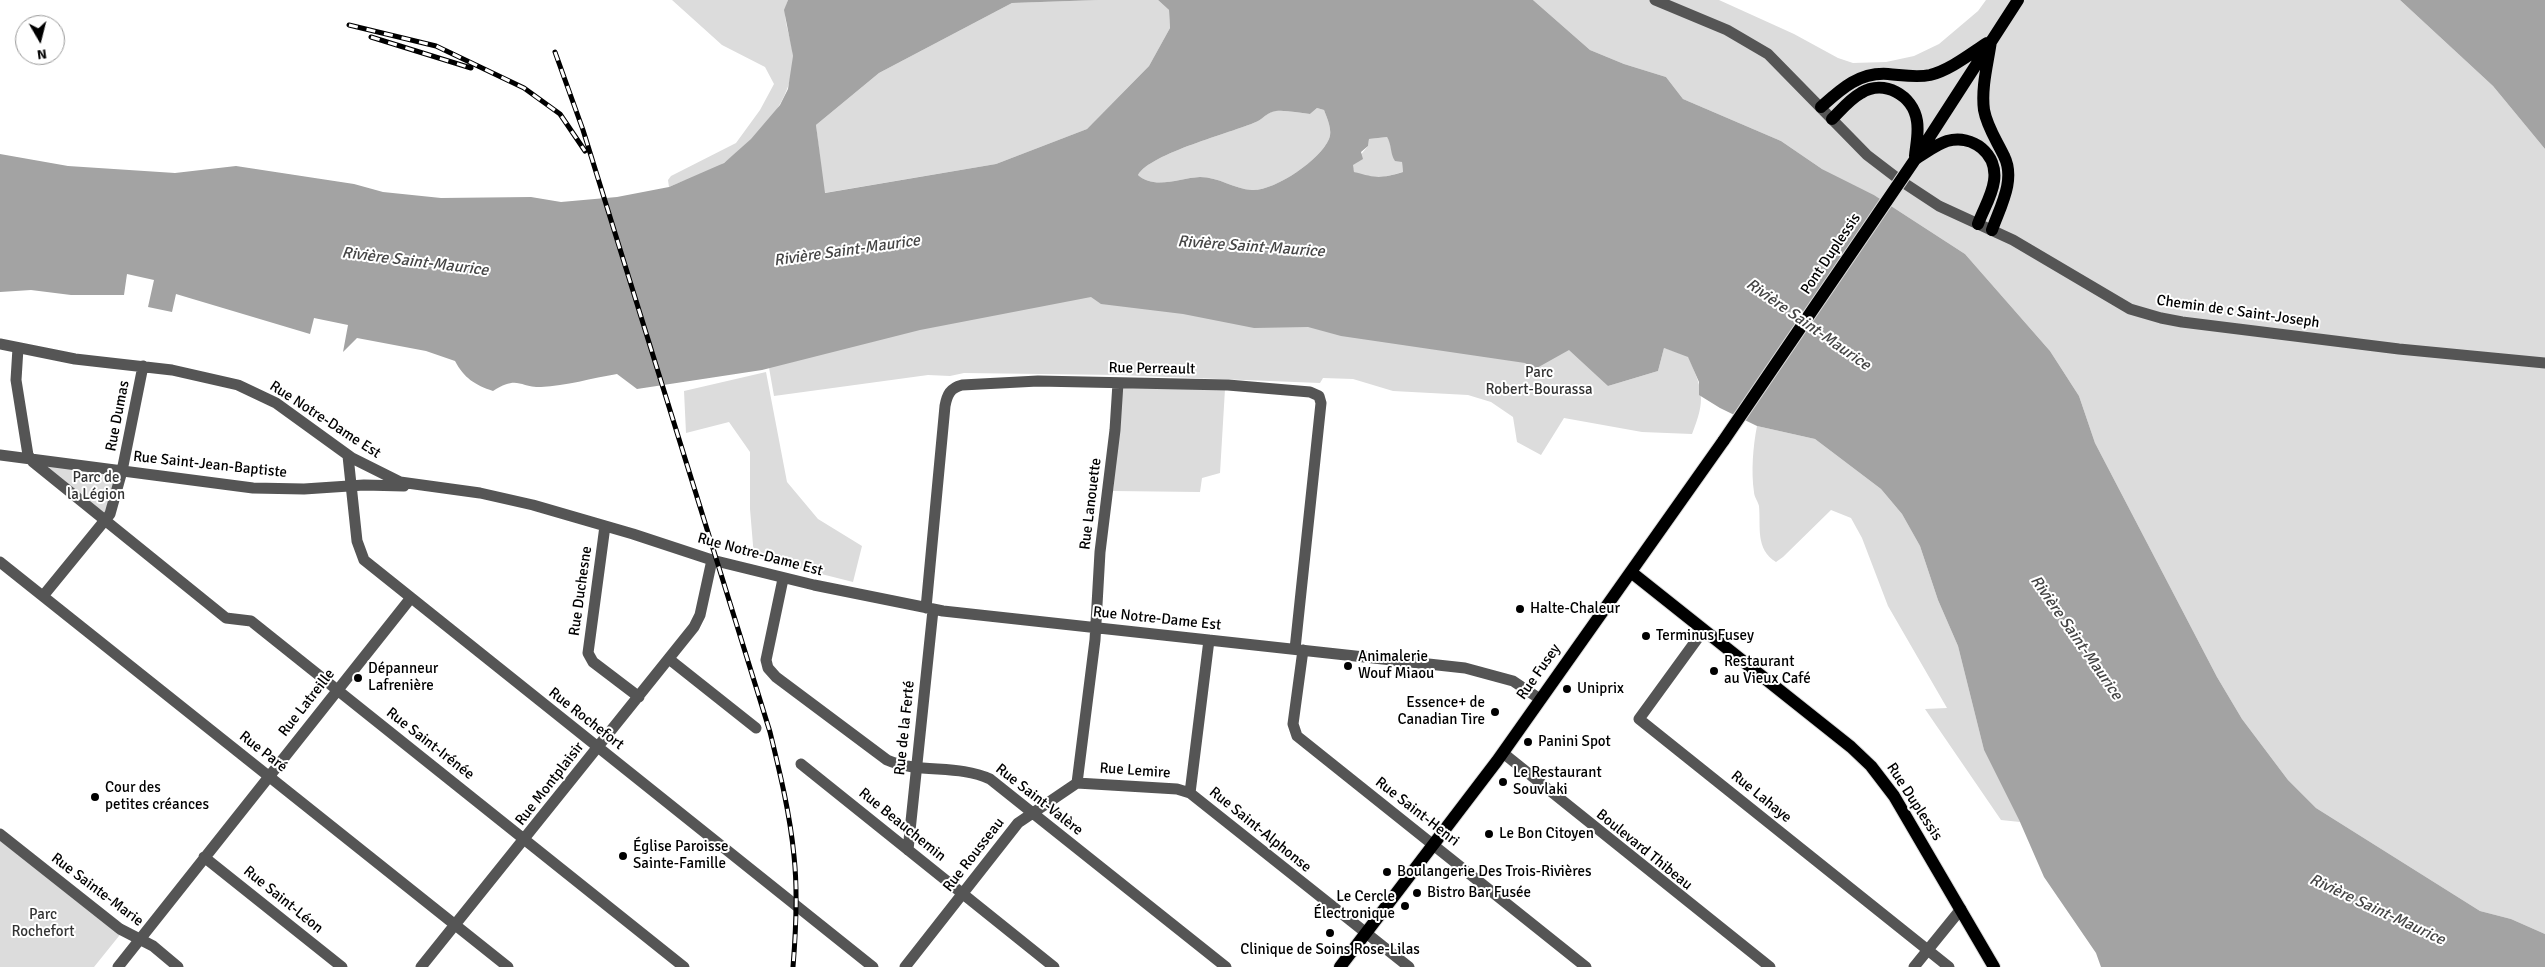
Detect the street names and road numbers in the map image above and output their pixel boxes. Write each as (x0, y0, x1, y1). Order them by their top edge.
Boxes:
street label: Pont Duplessis (1797, 210, 1865, 298)
street label: Chemin de c Saint-Joseph (2155, 292, 2321, 332)
street label: Rue Perreault (1108, 359, 1196, 379)
street label: Rue Notre-Dame Est (266, 377, 384, 463)
street label: Rue Dumas (102, 379, 134, 453)
street label: Rue Saint-Jean-Baptiste (132, 448, 288, 482)
street label: Rue Lanouette (1076, 457, 1106, 551)
street label: Rue Notre-Dame Est (695, 530, 825, 580)
street label: Rue Duchesne (566, 545, 596, 637)
street label: Rue Notre-Dame Est (1092, 603, 1222, 635)
street label: Rue Fusey (1513, 641, 1565, 703)
street label: Rue Latreille (275, 666, 339, 740)
street label: Rue de la Ferté (891, 680, 919, 776)
street label: Rue Rochefort (545, 684, 627, 754)
street label: Rue Saint-Irénée (382, 704, 478, 784)
street label: Rue Paré (235, 728, 291, 776)
street label: Rue Montplaisir (512, 739, 588, 829)
street label: Rue Saint-Valère (992, 760, 1086, 840)
street label: Rue Lemire (1099, 760, 1171, 782)
street label: Rue Duplessis (1882, 760, 1946, 844)
street label: Rue Lahaye (1727, 767, 1795, 827)
street label: Rue Saint-Henri (1371, 774, 1463, 850)
street label: Rue Saint-Alphonse (1205, 783, 1315, 877)
street label: Rue Beauchemin (855, 784, 949, 866)
street label: Boulevard Thibeau (1592, 806, 1696, 894)
street label: Rue Rousseau (940, 814, 1008, 896)
street label: Rue Sainte-Marie (47, 849, 147, 931)
street label: Rue Saint-Léon (240, 862, 326, 938)

